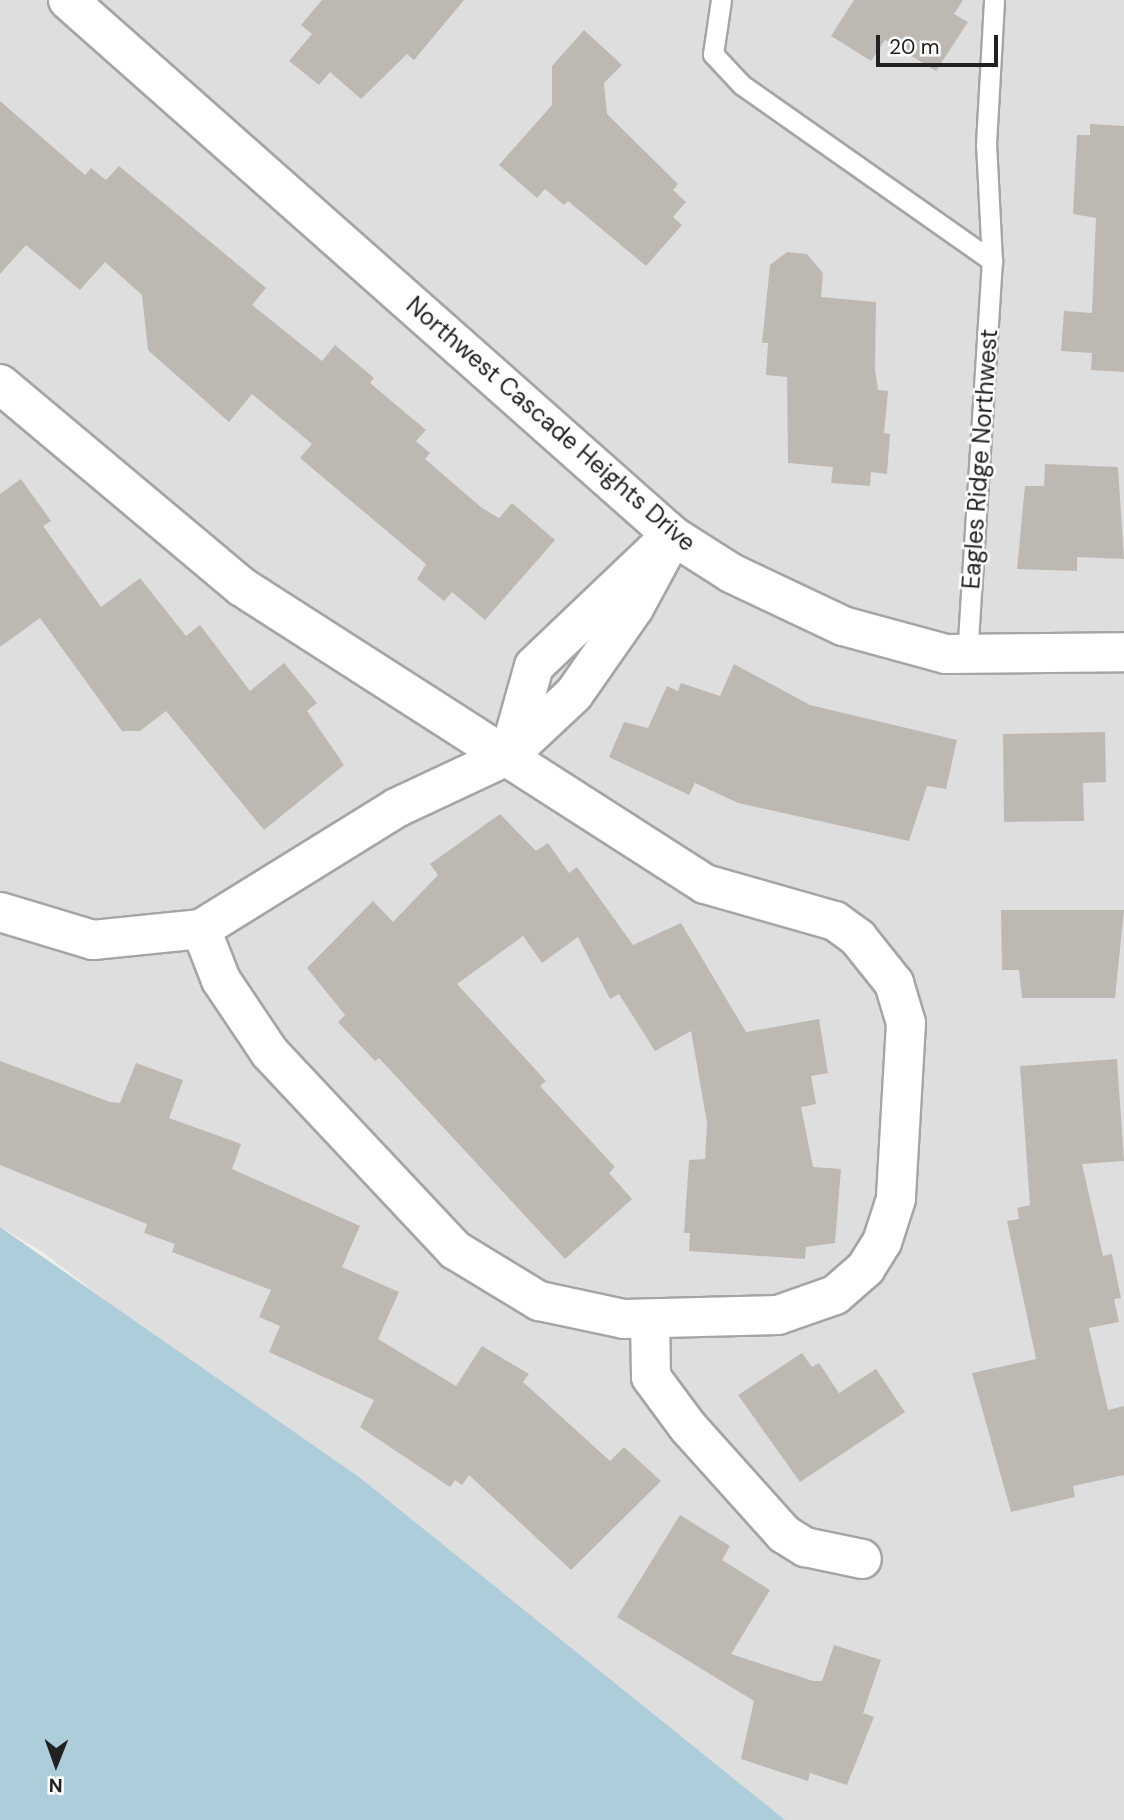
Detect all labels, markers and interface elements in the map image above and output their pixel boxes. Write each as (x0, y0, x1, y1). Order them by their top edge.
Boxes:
scale bar (879, 21, 1002, 65)
text: 20 m (889, 33, 940, 61)
street label: Northwest Cascade Heights Drive (401, 291, 701, 557)
street label: Eagles Ridge Northwest (957, 328, 1003, 590)
north arrow (21, 1729, 91, 1799)
text: N (48, 1773, 63, 1798)

